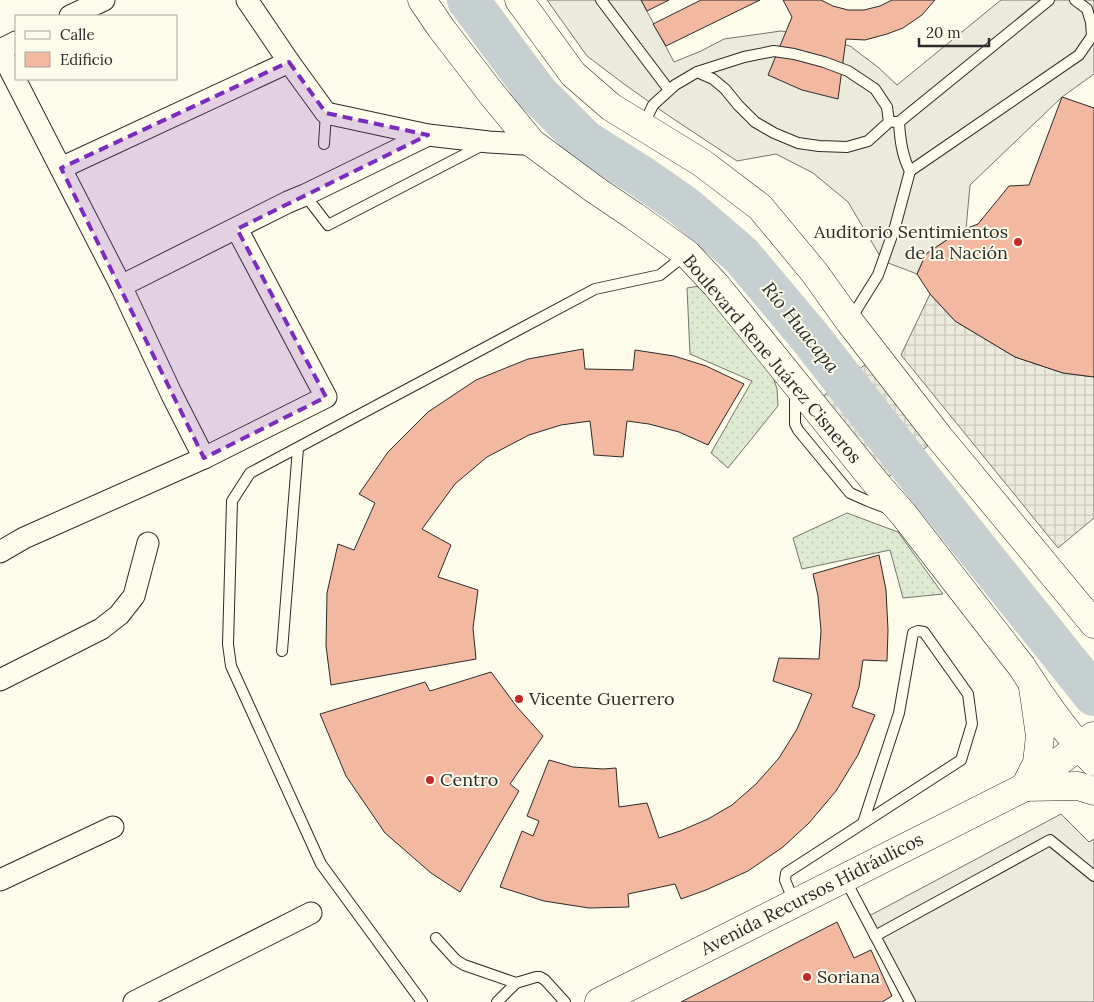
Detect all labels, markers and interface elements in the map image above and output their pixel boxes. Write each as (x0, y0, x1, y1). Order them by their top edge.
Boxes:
legend (15, 15, 178, 80)
scale bar (919, 15, 989, 47)
text: 20 m (926, 23, 961, 42)
text: Calle (60, 25, 95, 44)
text: Edificio (60, 50, 113, 69)
place label: Auditorio Sentimientos de la Nación (813, 220, 1008, 264)
marker: Auditorio Sentimientos de la Nación (1012, 236, 1024, 248)
street label: Boulevard Rene Juárez Cisneros (678, 249, 867, 468)
water label: Río Huacapa (757, 277, 845, 378)
place label: Vicente Guerrero (528, 687, 675, 710)
marker: Vicente Guerrero (513, 693, 525, 705)
place label: Centro (440, 768, 498, 791)
marker: Centro (424, 774, 436, 786)
street label: Avenida Recursos Hidráulicos (696, 827, 927, 960)
place label: Soriana (817, 965, 880, 988)
marker: Soriana (801, 971, 813, 983)

